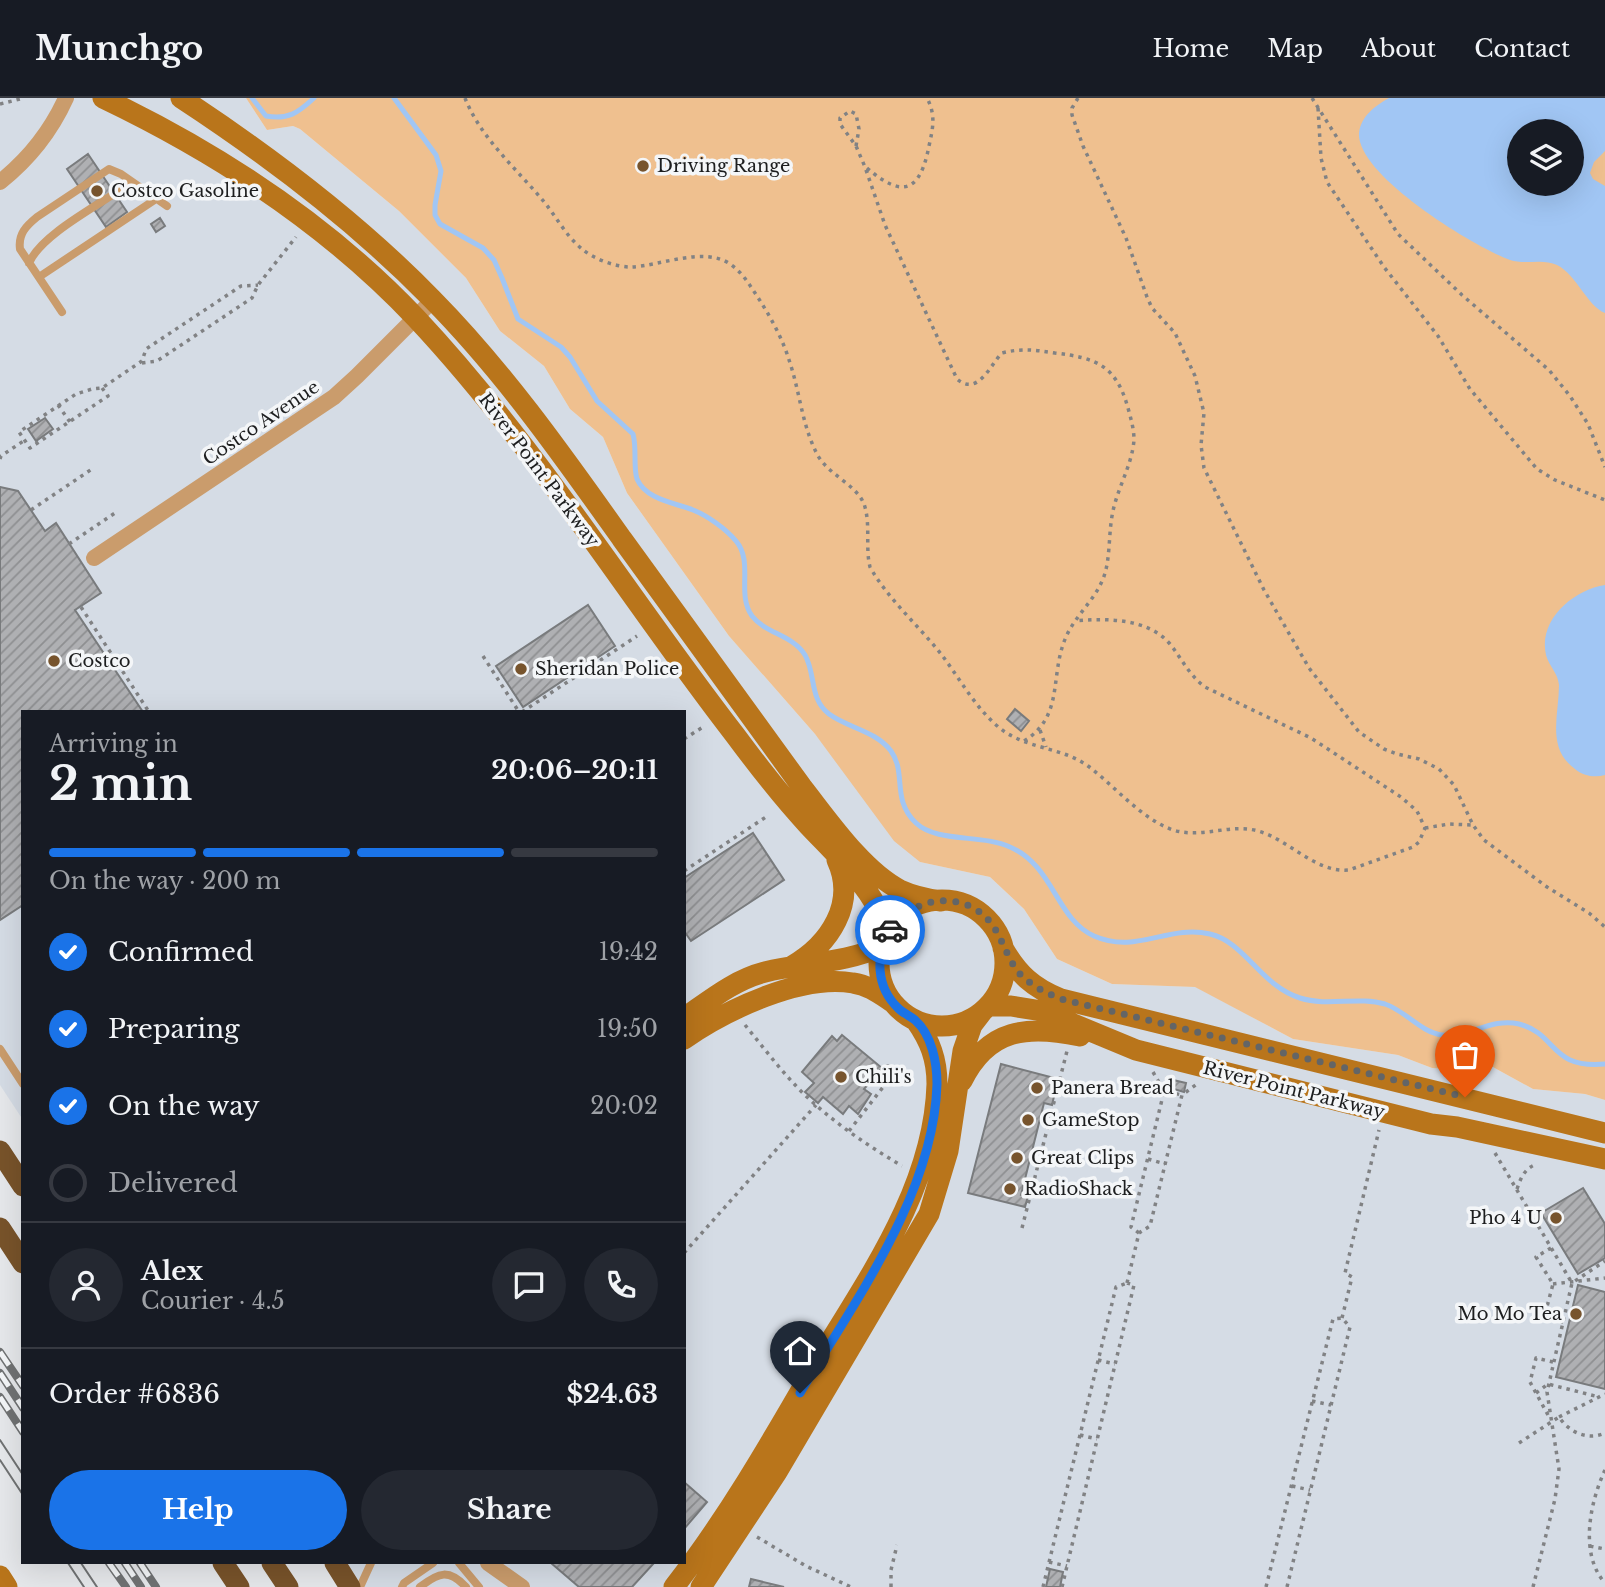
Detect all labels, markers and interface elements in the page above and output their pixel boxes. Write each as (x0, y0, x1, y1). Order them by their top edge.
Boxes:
text: Munchgo (35, 28, 203, 69)
text: Home (1153, 34, 1229, 63)
text: Map (1267, 34, 1323, 63)
text: About (1361, 34, 1436, 63)
text: Contact (1474, 34, 1570, 63)
map controls (1507, 119, 1584, 196)
button: layers (1507, 119, 1584, 196)
place label: Driving Range (657, 155, 790, 177)
marker: Driving Range (635, 158, 651, 174)
place label: Costco Gasoline (111, 180, 259, 202)
marker: Costco Gasoline (89, 183, 105, 199)
street label: Costco Avenue (199, 376, 323, 470)
street label: River Point Parkway (474, 389, 604, 552)
place label: Costco (68, 650, 131, 672)
marker: Costco (46, 653, 62, 669)
place label: Sheridan Police (535, 658, 679, 680)
marker: Sheridan Police (513, 661, 529, 677)
text: Arriving in (49, 730, 178, 758)
text: 20:06–20:11 (491, 754, 658, 786)
text: 2 min (49, 755, 192, 812)
text: On the way · 200 m (49, 867, 281, 895)
courier (855, 895, 925, 965)
icon: car (871, 911, 909, 949)
icon: check (49, 933, 87, 971)
text: Confirmed (108, 936, 253, 968)
text: 19:42 (599, 938, 658, 966)
icon: check (49, 1010, 87, 1048)
text: Preparing (108, 1013, 240, 1045)
text: 19:50 (597, 1015, 658, 1043)
pin (1435, 1025, 1495, 1097)
icon: bag (1446, 1036, 1484, 1074)
street label: River Point Parkway (1201, 1057, 1388, 1123)
place label: Chili's (855, 1066, 912, 1088)
marker: Chili's (833, 1069, 849, 1085)
place label: Panera Bread (1051, 1077, 1174, 1099)
marker: Panera Bread (1029, 1080, 1045, 1096)
icon: check (49, 1087, 87, 1125)
text: On the way (108, 1090, 260, 1122)
text: 20:02 (590, 1092, 658, 1120)
place label: GameStop (1042, 1109, 1140, 1131)
marker: GameStop (1020, 1112, 1036, 1128)
place label: Great Clips (1031, 1147, 1134, 1169)
marker: Great Clips (1009, 1150, 1025, 1166)
text: Delivered (108, 1167, 238, 1199)
place label: RadioShack (1024, 1178, 1133, 1200)
marker: RadioShack (1002, 1181, 1018, 1197)
place label: Pho 4 U (1469, 1207, 1542, 1229)
marker: Pho 4 U (1548, 1210, 1564, 1226)
button: person (49, 1248, 123, 1322)
button: chat (492, 1248, 566, 1322)
button: phone (584, 1248, 658, 1322)
text: Alex (141, 1255, 203, 1287)
text: Courier · 4.5 (141, 1287, 285, 1315)
place label: Mo Mo Tea (1458, 1303, 1562, 1325)
marker: Mo Mo Tea (1568, 1306, 1584, 1322)
pin (770, 1321, 830, 1393)
icon: home (781, 1332, 819, 1370)
text: Order #6836 (49, 1378, 220, 1410)
text: $24.63 (567, 1378, 658, 1410)
button: Help (49, 1470, 347, 1550)
button: Share (361, 1470, 658, 1550)

